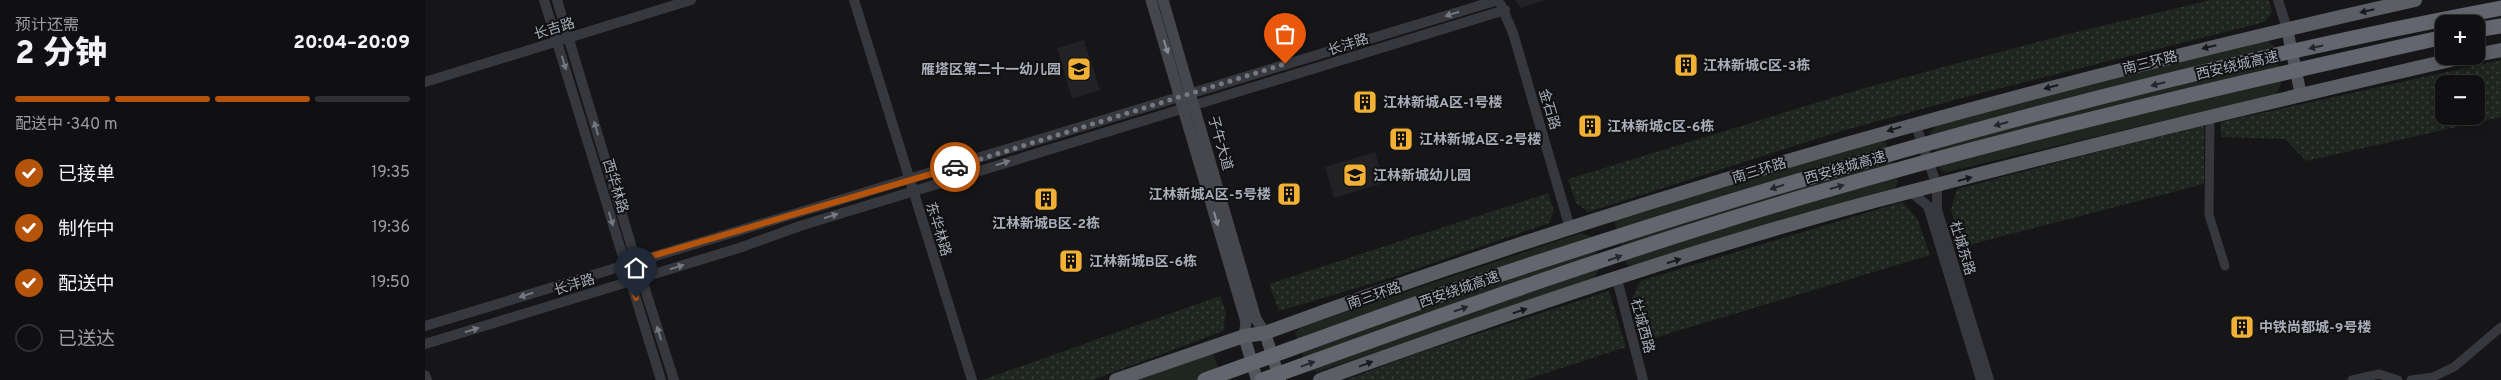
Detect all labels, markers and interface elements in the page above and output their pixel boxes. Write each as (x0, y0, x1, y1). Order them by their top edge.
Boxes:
one-way arrow (2360, 7, 2375, 15)
one-way arrow (1444, 11, 1459, 19)
pin (1264, 13, 1306, 64)
street label: 长吉路 (532, 15, 577, 44)
map controls (2435, 15, 2485, 125)
button: + (2435, 15, 2485, 65)
text: 预计还需 (15, 16, 79, 36)
icon: bag (1271, 20, 1299, 48)
text: 20:04–20:09 (293, 31, 410, 55)
street label: 长沣路 (1326, 31, 1371, 60)
text: 2 分钟 (15, 35, 107, 75)
one-way arrow (1162, 39, 1170, 54)
one-way arrow (2201, 43, 2216, 51)
one-way arrow (2309, 43, 2324, 51)
street label: 南三环路 (2121, 48, 2180, 78)
street label: 西安绕城高速 (2194, 48, 2280, 84)
building icon: 江林新城C区-3栋 (1673, 52, 1699, 78)
one-way arrow (560, 56, 568, 71)
school or university icon: 雁塔区第二十一幼儿园 (1066, 56, 1092, 82)
place label: 江林新城C区-3栋 (1703, 57, 1810, 75)
place label: 雁塔区第二十一幼儿园 (921, 61, 1061, 79)
button: − (2435, 75, 2485, 125)
one-way arrow (2151, 80, 2166, 88)
one-way arrow (2044, 84, 2059, 92)
street label: 金石路 (1534, 87, 1563, 132)
building icon: 江林新城A区-1号楼 (1352, 89, 1378, 115)
place label: 江林新城A区-1号楼 (1383, 94, 1502, 112)
building icon: 江林新城C区-6栋 (1577, 113, 1603, 139)
street label: 子午大道 (1204, 114, 1235, 173)
text: 配送中 · 340 m (15, 115, 118, 135)
place label: 江林新城C区-6栋 (1607, 118, 1714, 136)
one-way arrow (1993, 120, 2008, 128)
one-way arrow (591, 121, 599, 136)
building icon: 江林新城A区-2号楼 (1388, 126, 1414, 152)
one-way arrow (1887, 126, 1902, 134)
place label: 江林新城A区-2号楼 (1419, 131, 1541, 149)
courier (930, 142, 980, 192)
street label: 西安绕城高速 (1802, 148, 1888, 188)
icon: car (941, 153, 969, 181)
street label: 南三环路 (1730, 155, 1789, 188)
street label: 西华林路 (598, 157, 632, 216)
icon: check (15, 159, 43, 187)
one-way arrow (996, 159, 1011, 166)
school or university icon: 江林新城幼儿园 (1342, 162, 1368, 188)
text: 已接单 (58, 163, 115, 187)
text: 19:35 (371, 163, 410, 183)
place label: 江林新城幼儿园 (1373, 167, 1471, 185)
one-way arrow (1958, 174, 1973, 182)
building icon: 江林新城A区-5号楼 (1276, 181, 1302, 207)
one-way arrow (1829, 183, 1844, 191)
one-way arrow (1769, 184, 1784, 192)
building icon: 江林新城B区-2栋 (1033, 186, 1059, 212)
place label: 江林新城A区-5号楼 (1149, 186, 1271, 204)
street label: 东华林路 (921, 200, 955, 259)
one-way arrow (608, 211, 616, 226)
one-way arrow (824, 212, 839, 219)
one-way arrow (1213, 212, 1221, 227)
icon: check (15, 214, 43, 242)
place label: 江林新城B区-2栋 (992, 215, 1100, 233)
text: 制作中 (58, 218, 115, 242)
text: 19:36 (372, 218, 410, 238)
street label: 杜城东路 (1945, 219, 1978, 278)
pin (615, 247, 657, 298)
building icon: 江林新城B区-6栋 (1058, 248, 1084, 274)
place label: 江林新城B区-6栋 (1089, 253, 1197, 271)
one-way arrow (1608, 253, 1623, 261)
icon: home (622, 254, 650, 282)
one-way arrow (1667, 257, 1682, 265)
one-way arrow (670, 262, 685, 270)
street label: 西安绕城高速 (1417, 268, 1502, 312)
icon: check (15, 269, 43, 297)
street label: 长沣路 (552, 271, 597, 300)
text: 配送中 (58, 273, 115, 297)
text: 19:50 (371, 273, 410, 293)
street label: 南三环路 (1345, 279, 1404, 314)
one-way arrow (518, 292, 533, 300)
street label: 杜城西路 (1626, 297, 1657, 356)
one-way arrow (1454, 305, 1469, 313)
one-way arrow (1512, 307, 1527, 314)
building icon: 中铁尚都城-9号楼 (2229, 314, 2255, 340)
place label: 中铁尚都城-9号楼 (2259, 319, 2371, 337)
one-way arrow (464, 325, 479, 333)
one-way arrow (655, 326, 663, 341)
text: 已送达 (58, 328, 115, 352)
one-way arrow (1300, 359, 1315, 367)
one-way arrow (1359, 360, 1374, 368)

